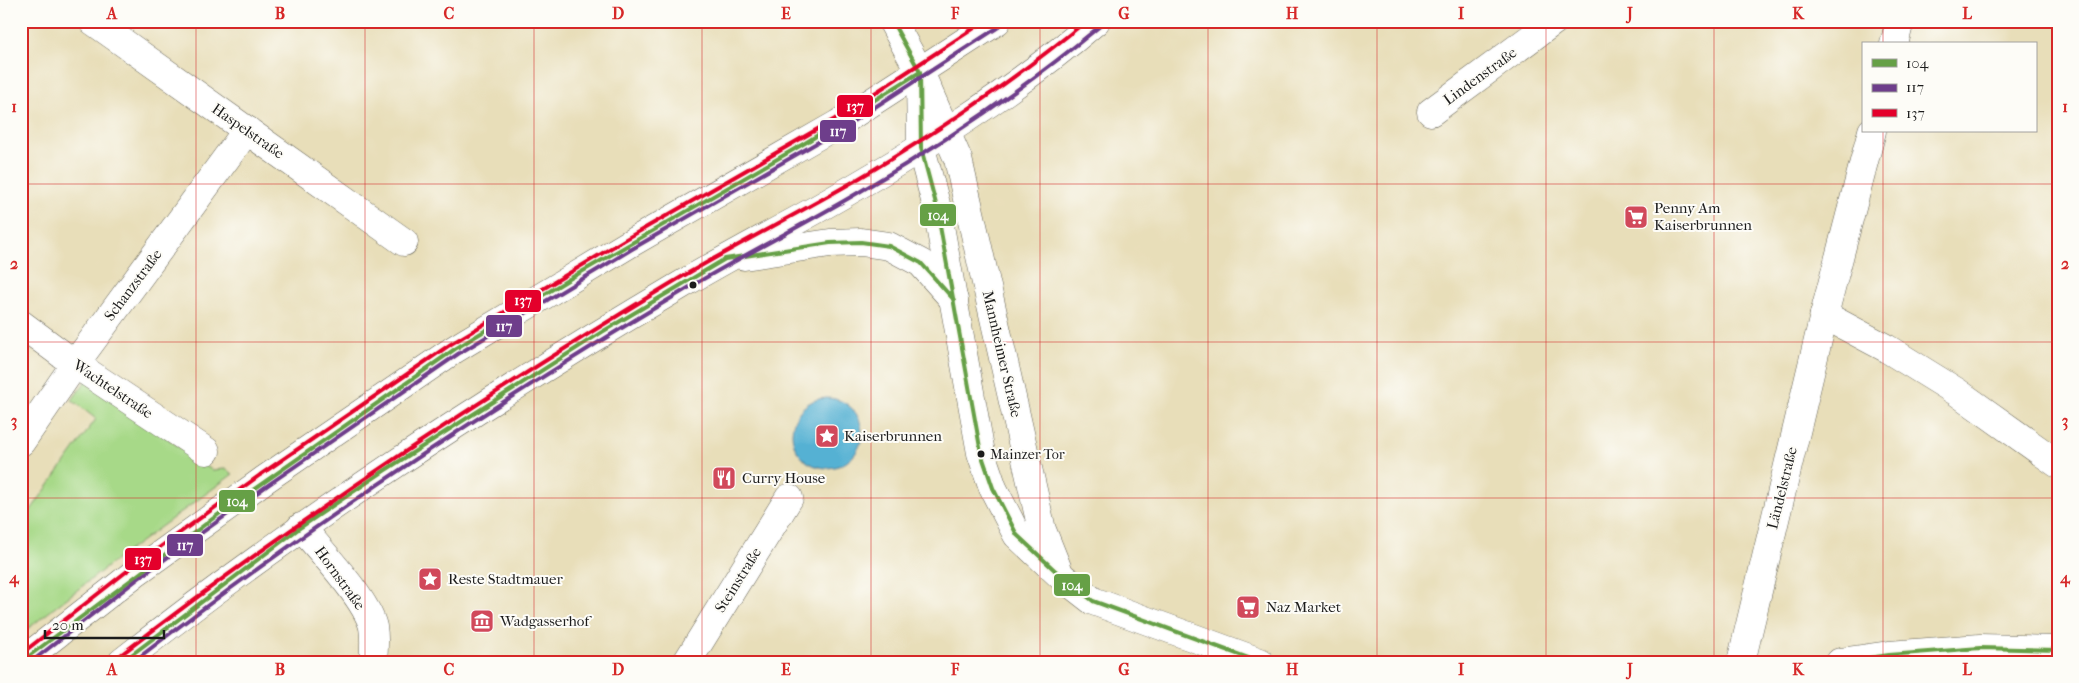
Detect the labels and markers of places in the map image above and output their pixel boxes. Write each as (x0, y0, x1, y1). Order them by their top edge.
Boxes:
place label: Penny Am Kaiserbrunnen (1654, 199, 1752, 234)
supermarket icon: Penny Am Kaiserbrunnen (1623, 204, 1649, 230)
unlabelled marker (688, 280, 698, 290)
place icon: Kaiserbrunnen (814, 423, 840, 449)
place label: Kaiserbrunnen (844, 427, 942, 445)
place label: Mainzer Tor (990, 446, 1065, 463)
marker: Mainzer Tor (976, 449, 986, 459)
restaurant icon: Curry House (711, 465, 737, 491)
place label: Curry House (742, 469, 826, 487)
place icon: Reste Stadtmauer (417, 566, 443, 592)
place label: Reste Stadtmauer (448, 570, 563, 588)
supermarket icon: Naz Market (1235, 594, 1261, 620)
place label: Naz Market (1266, 598, 1342, 616)
museum icon: Wadgasserhof (469, 608, 495, 634)
place label: Wadgasserhof (499, 612, 592, 630)

